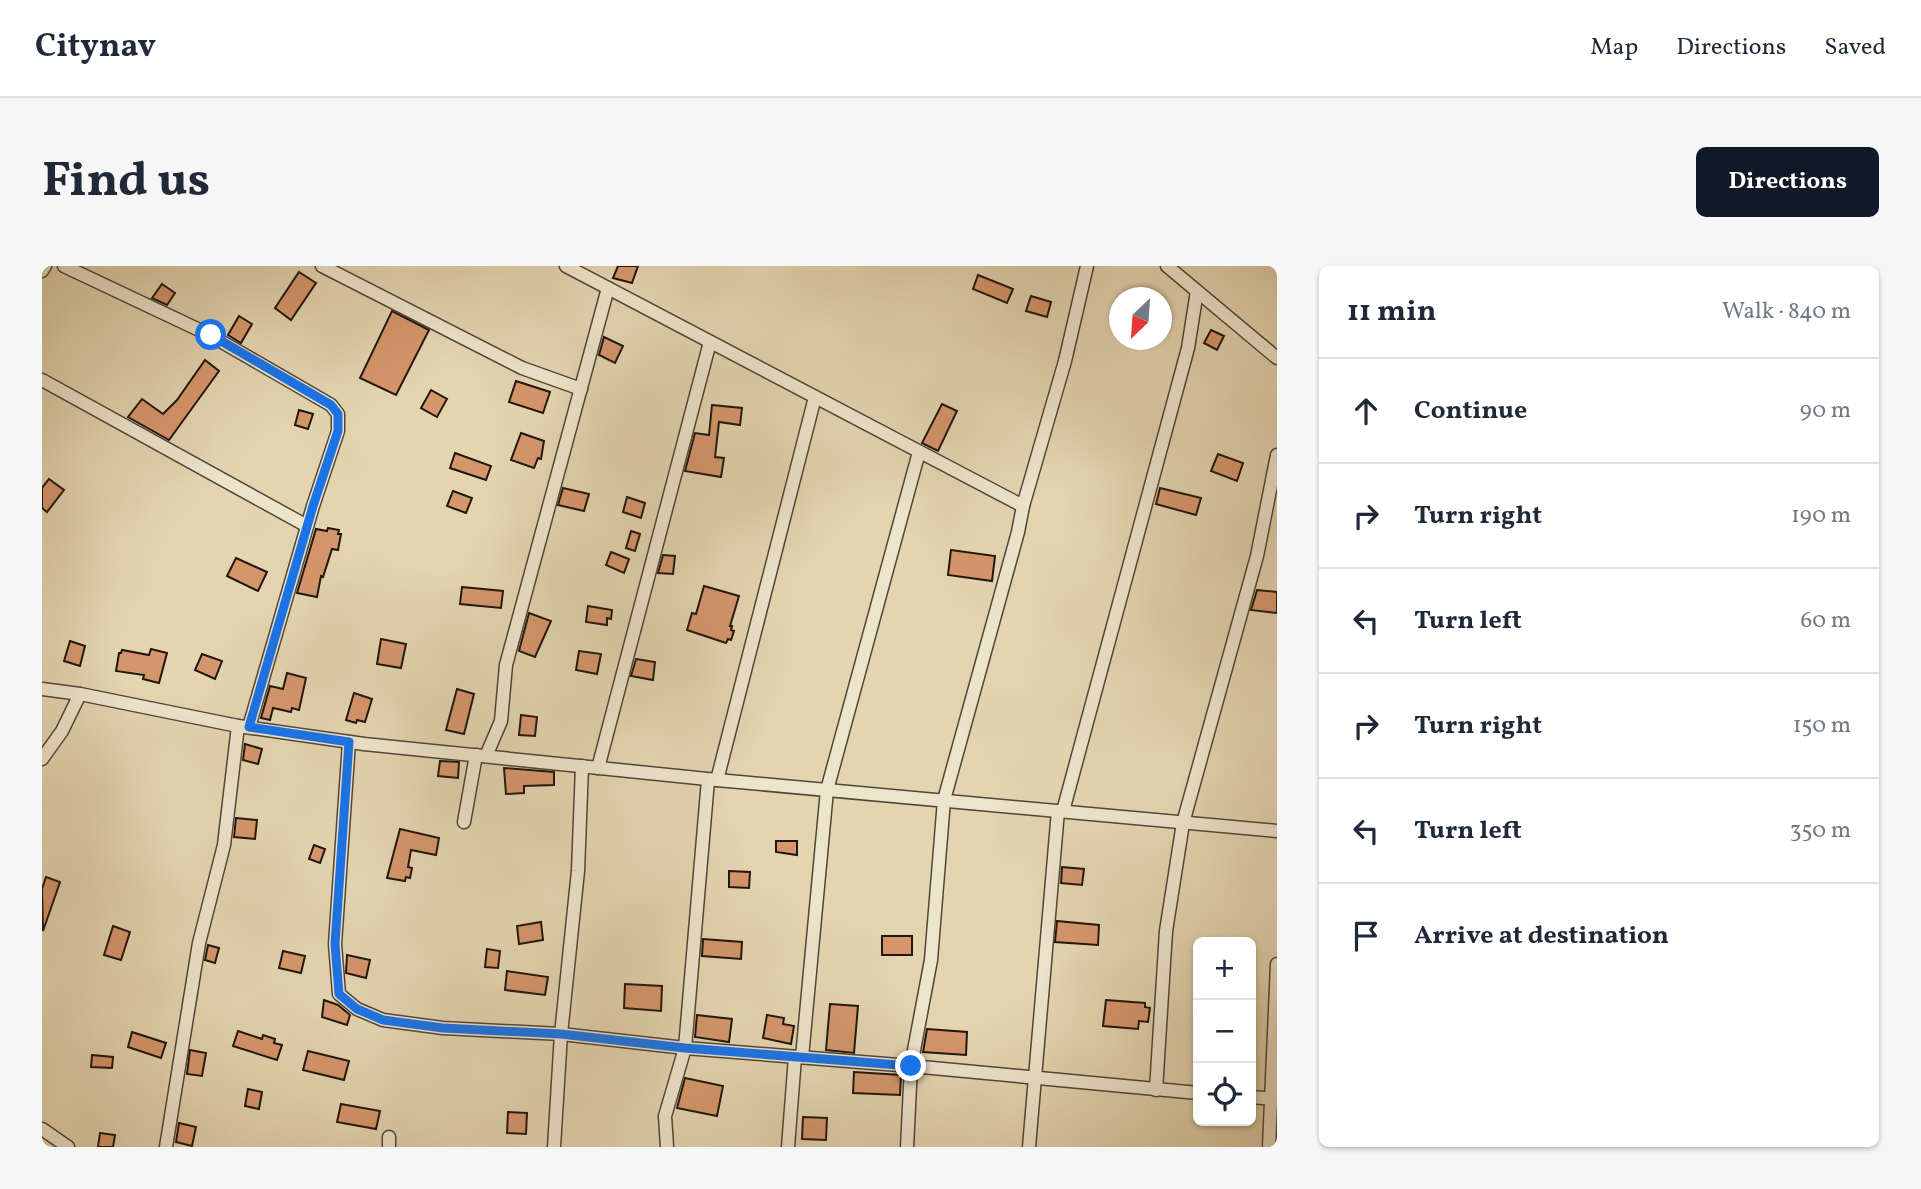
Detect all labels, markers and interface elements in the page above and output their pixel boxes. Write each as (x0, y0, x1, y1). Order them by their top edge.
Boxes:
text: Citynav (35, 25, 156, 71)
text: Map (1590, 31, 1638, 65)
text: Directions (1676, 31, 1786, 65)
text: Saved (1824, 31, 1886, 65)
button: Directions (1696, 147, 1879, 217)
text: Find us (42, 148, 210, 217)
north arrow (1109, 287, 1172, 350)
text: 11 min (1347, 291, 1437, 333)
text: Walk · 840 m (1722, 296, 1851, 328)
route start (195, 319, 226, 350)
icon: ahead (1347, 392, 1385, 430)
text: Continue (1414, 393, 1527, 429)
text: 90 m (1800, 395, 1851, 427)
icon: right (1347, 497, 1385, 535)
text: Turn right (1414, 498, 1542, 534)
text: 190 m (1791, 500, 1851, 532)
icon: left (1347, 602, 1385, 640)
text: Turn left (1414, 603, 1522, 639)
text: 60 m (1801, 605, 1851, 637)
icon: right (1347, 707, 1385, 745)
text: Turn right (1414, 708, 1542, 744)
text: 150 m (1793, 710, 1851, 742)
icon: left (1347, 812, 1385, 850)
text: Turn left (1414, 813, 1522, 849)
text: 350 m (1790, 815, 1851, 847)
icon: arrive (1347, 917, 1385, 955)
text: Arrive at destination (1414, 918, 1669, 954)
map controls (1193, 937, 1256, 1126)
button: + (1193, 937, 1256, 1000)
button: − (1193, 1000, 1256, 1063)
route end (895, 1050, 926, 1081)
button: locate (1193, 1063, 1256, 1126)

